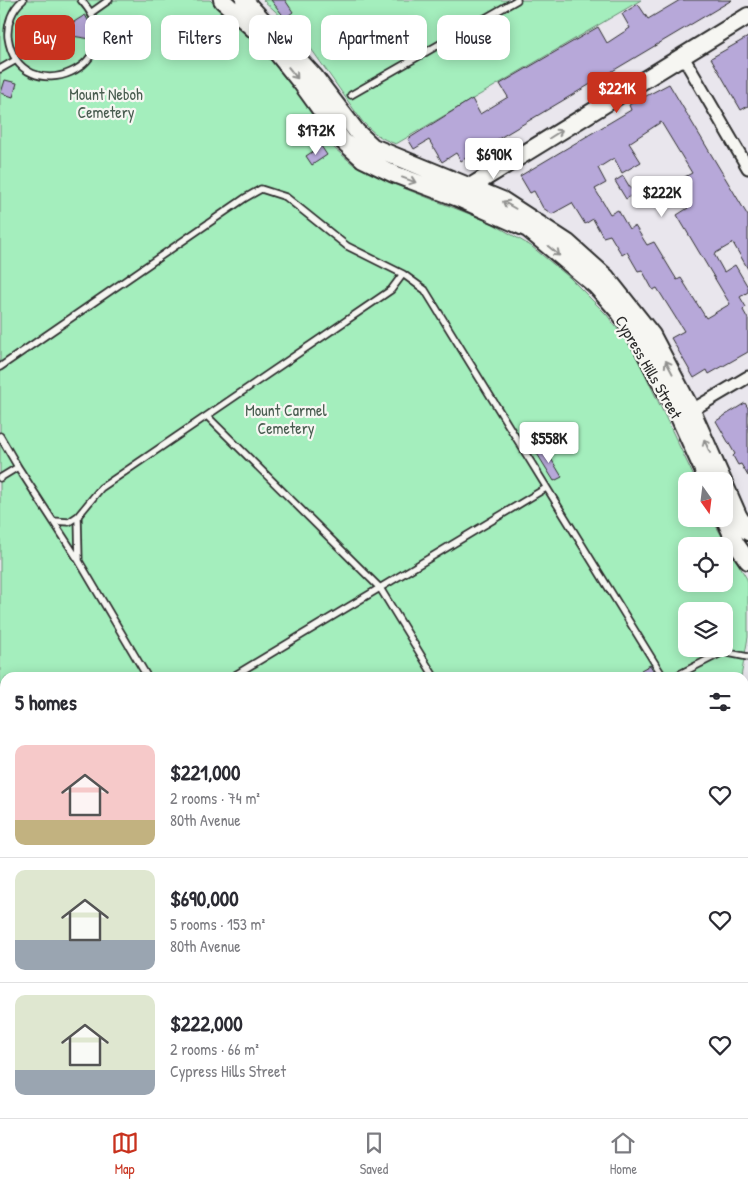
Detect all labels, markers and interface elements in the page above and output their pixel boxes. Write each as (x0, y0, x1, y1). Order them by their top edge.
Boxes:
chip: Buy (15, 15, 75, 60)
chip: Rent (85, 15, 151, 60)
chip: Filters (161, 15, 239, 60)
chip: New (249, 15, 311, 60)
chip: Apartment (321, 15, 427, 60)
chip: House (437, 15, 510, 60)
one-way arrow (287, 66, 298, 79)
pin: $221K (582, 72, 652, 114)
text: $221K (598, 77, 636, 99)
park label: Mount Neboh Cemetery (69, 83, 143, 123)
pin: $172K (281, 114, 351, 156)
text: $172K (297, 119, 335, 141)
one-way arrow (549, 128, 563, 139)
pin: $690K (459, 138, 529, 180)
text: $690K (476, 143, 512, 165)
one-way arrow (401, 176, 416, 185)
pin: $222K (627, 176, 697, 218)
text: $222K (643, 181, 681, 203)
one-way arrow (502, 199, 516, 209)
one-way arrow (547, 245, 560, 256)
street label: Cypress Hills Street (610, 311, 688, 423)
one-way arrow (664, 360, 674, 375)
park label: Mount Carmel Cemetery (245, 399, 327, 439)
pin: $558K (514, 422, 584, 464)
text: $558K (531, 427, 567, 449)
one-way arrow (702, 439, 712, 454)
north arrow (678, 472, 732, 528)
map controls (678, 472, 733, 657)
button: locate (678, 537, 733, 592)
button: layers (678, 602, 733, 657)
text: 5 homes (15, 688, 77, 717)
icon: filters (706, 688, 734, 716)
text: $221,000 (170, 758, 240, 787)
icon: home (55, 765, 115, 825)
icon: heart (706, 781, 734, 809)
text: 2 rooms · 74 m² (170, 787, 260, 809)
text: 80th Avenue (170, 809, 241, 831)
text: $690,000 (170, 884, 239, 913)
icon: home (55, 890, 115, 950)
icon: heart (706, 906, 734, 934)
text: 5 rooms · 153 m² (170, 913, 265, 935)
text: 80th Avenue (170, 935, 241, 957)
text: $222,000 (170, 1009, 243, 1038)
icon: home (55, 1015, 115, 1075)
icon: heart (706, 1031, 734, 1059)
text: 2 rooms · 66 m² (170, 1038, 259, 1060)
text: Cypress Hills Street (170, 1060, 286, 1082)
tab: Map (111, 1129, 139, 1178)
tab: Saved (360, 1129, 388, 1178)
tab: Home (609, 1129, 637, 1178)

